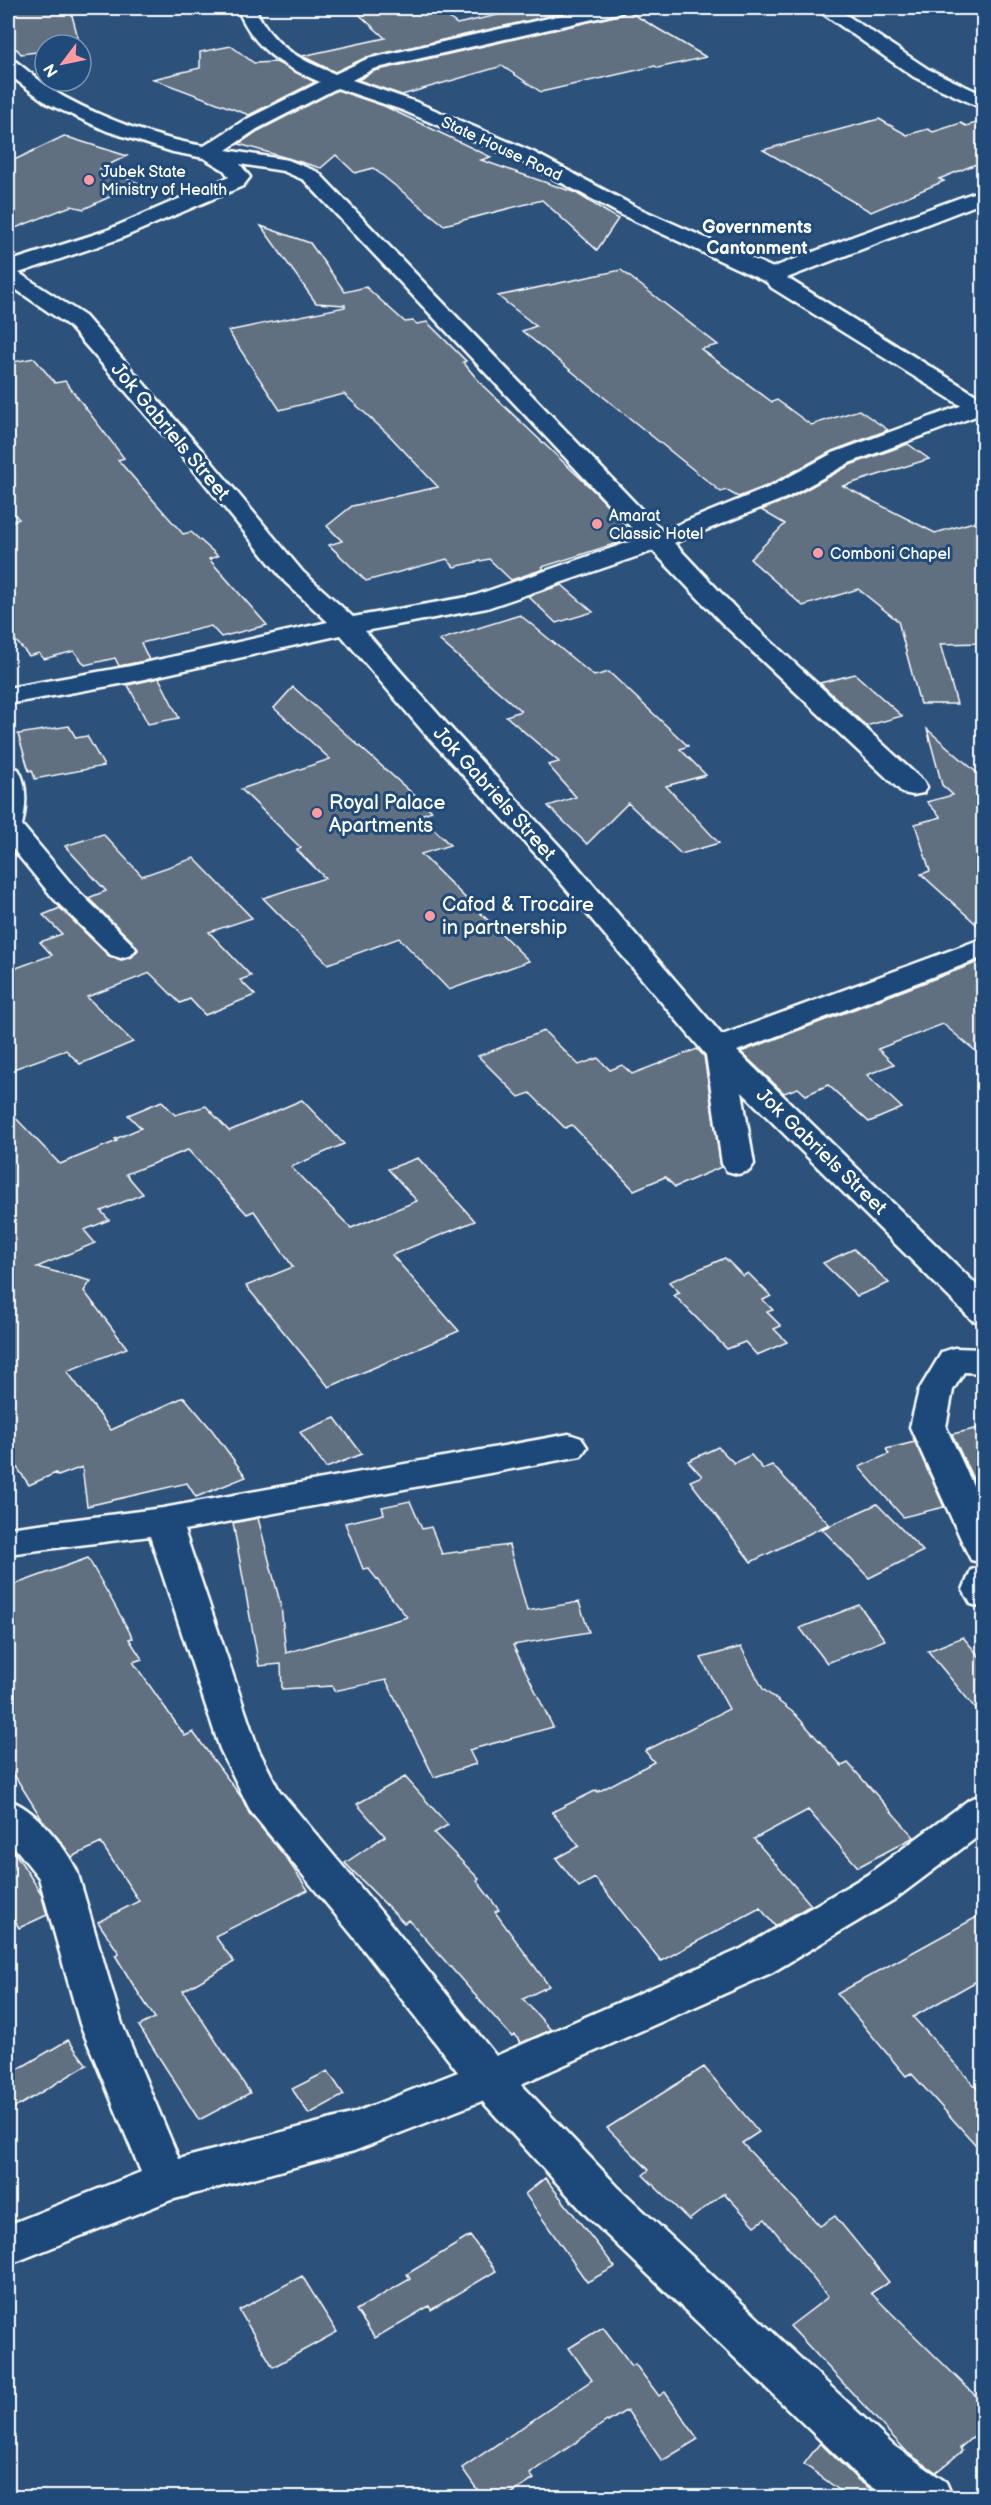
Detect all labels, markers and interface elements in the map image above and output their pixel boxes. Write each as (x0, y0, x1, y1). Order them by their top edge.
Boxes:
north arrow (33, 33, 93, 93)
text: N (40, 60, 63, 80)
street label: State House Road (438, 113, 565, 186)
place label: Jubek State Ministry of Health (101, 163, 227, 200)
marker: Jubek State Ministry of Health (82, 173, 96, 187)
district label: Governments Cantonment (702, 217, 812, 259)
street label: Jok Gabriels Street (106, 358, 235, 505)
place label: Amarat Classic Hotel (609, 507, 703, 544)
marker: Amarat Classic Hotel (590, 517, 604, 531)
place label: Comboni Chapel (830, 545, 951, 564)
marker: Comboni Chapel (811, 546, 825, 560)
street label: Jok Gabriels Street (428, 722, 561, 866)
place label: Royal Palace Apartments (329, 791, 445, 838)
marker: Royal Palace Apartments (310, 806, 324, 820)
place label: Cafod & Trocaire in partnership (442, 893, 594, 940)
marker: Cafod & Trocaire in partnership (423, 909, 437, 923)
street label: Jok Gabriels Street (751, 1083, 892, 1220)

